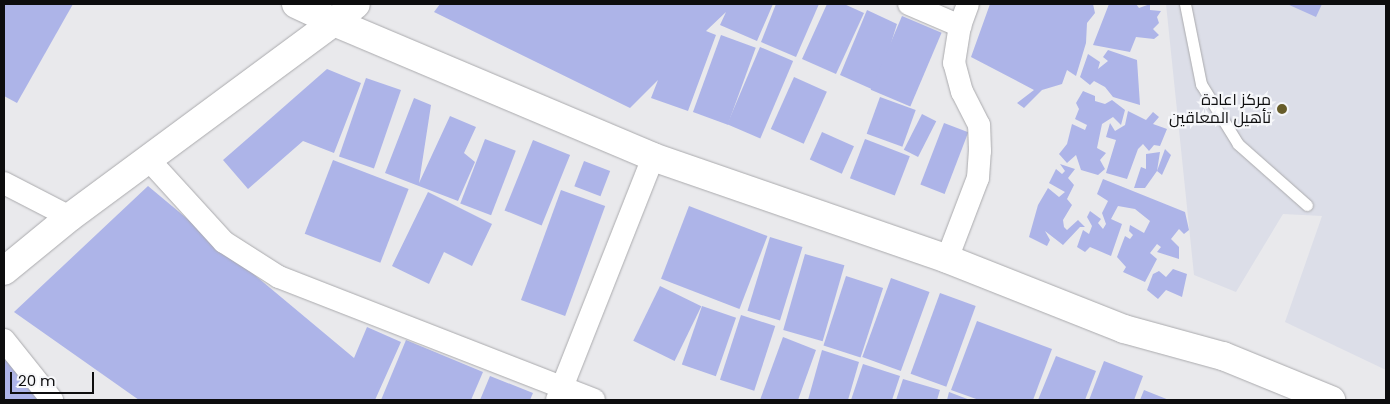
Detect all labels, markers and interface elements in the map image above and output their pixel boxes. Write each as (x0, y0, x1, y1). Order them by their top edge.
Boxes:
place label: مركز اعادة تأهيل المعاقين (1169, 90, 1271, 128)
marker: مركز اعادة تأهيل المعاقين (1275, 102, 1289, 116)
scale bar (12, 362, 96, 394)
text: 20 m (18, 370, 56, 391)

